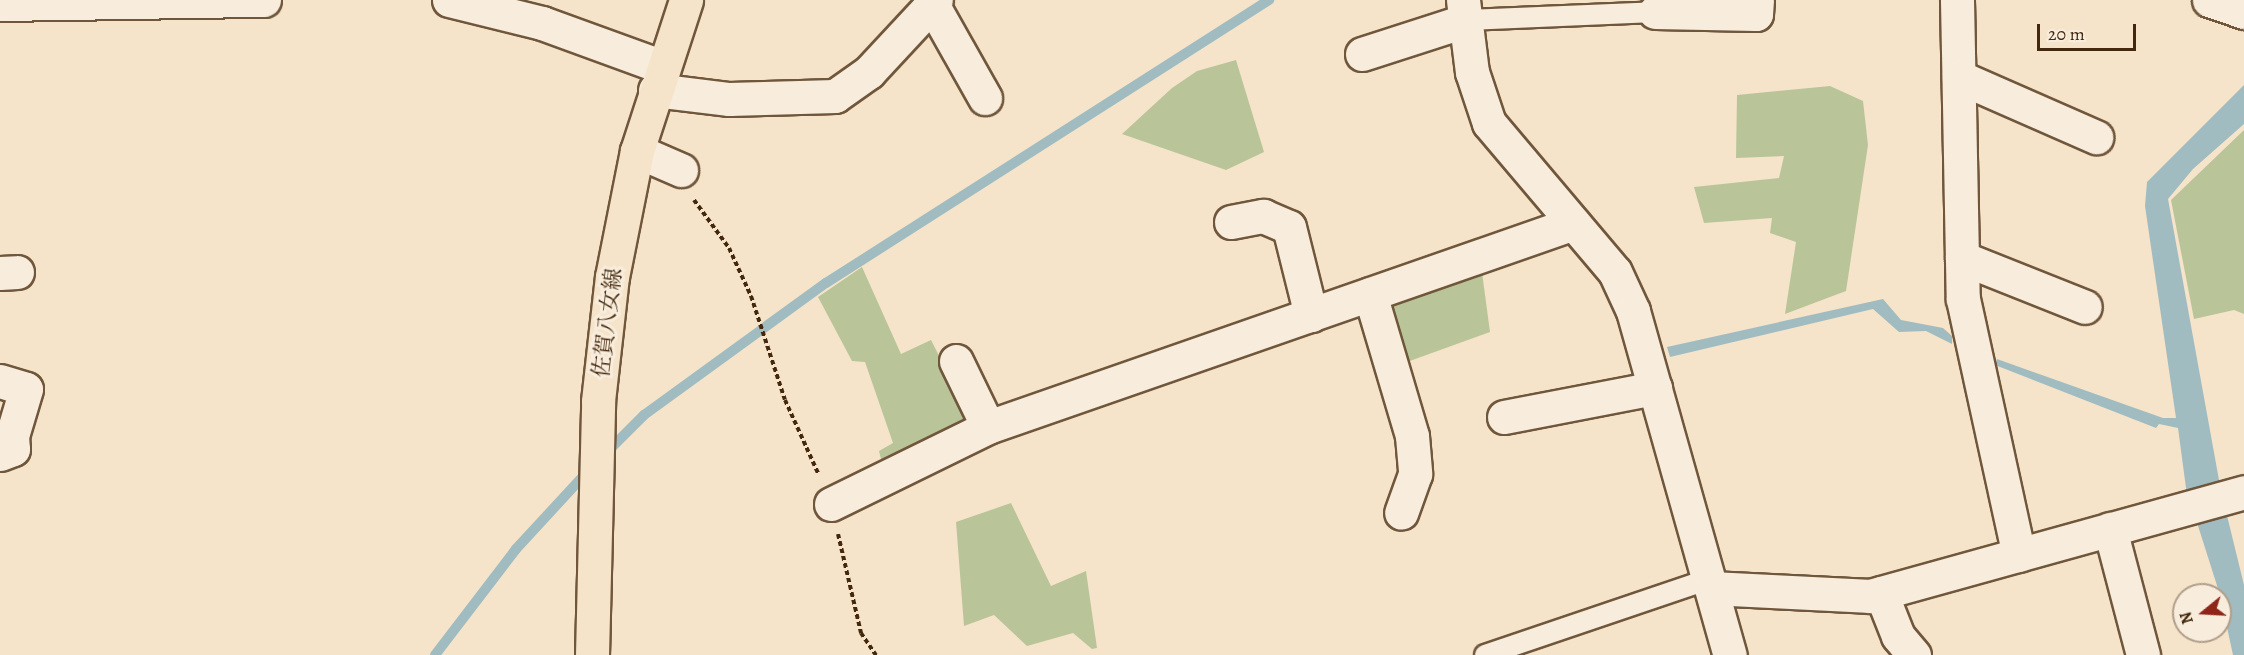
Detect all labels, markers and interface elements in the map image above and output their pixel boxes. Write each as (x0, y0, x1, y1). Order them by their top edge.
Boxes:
scale bar (2040, 12, 2139, 50)
text: 20 m (2048, 22, 2085, 46)
street label: 佐賀八女線 (588, 267, 628, 379)
north arrow (2172, 583, 2232, 643)
text: N (2175, 609, 2199, 627)

